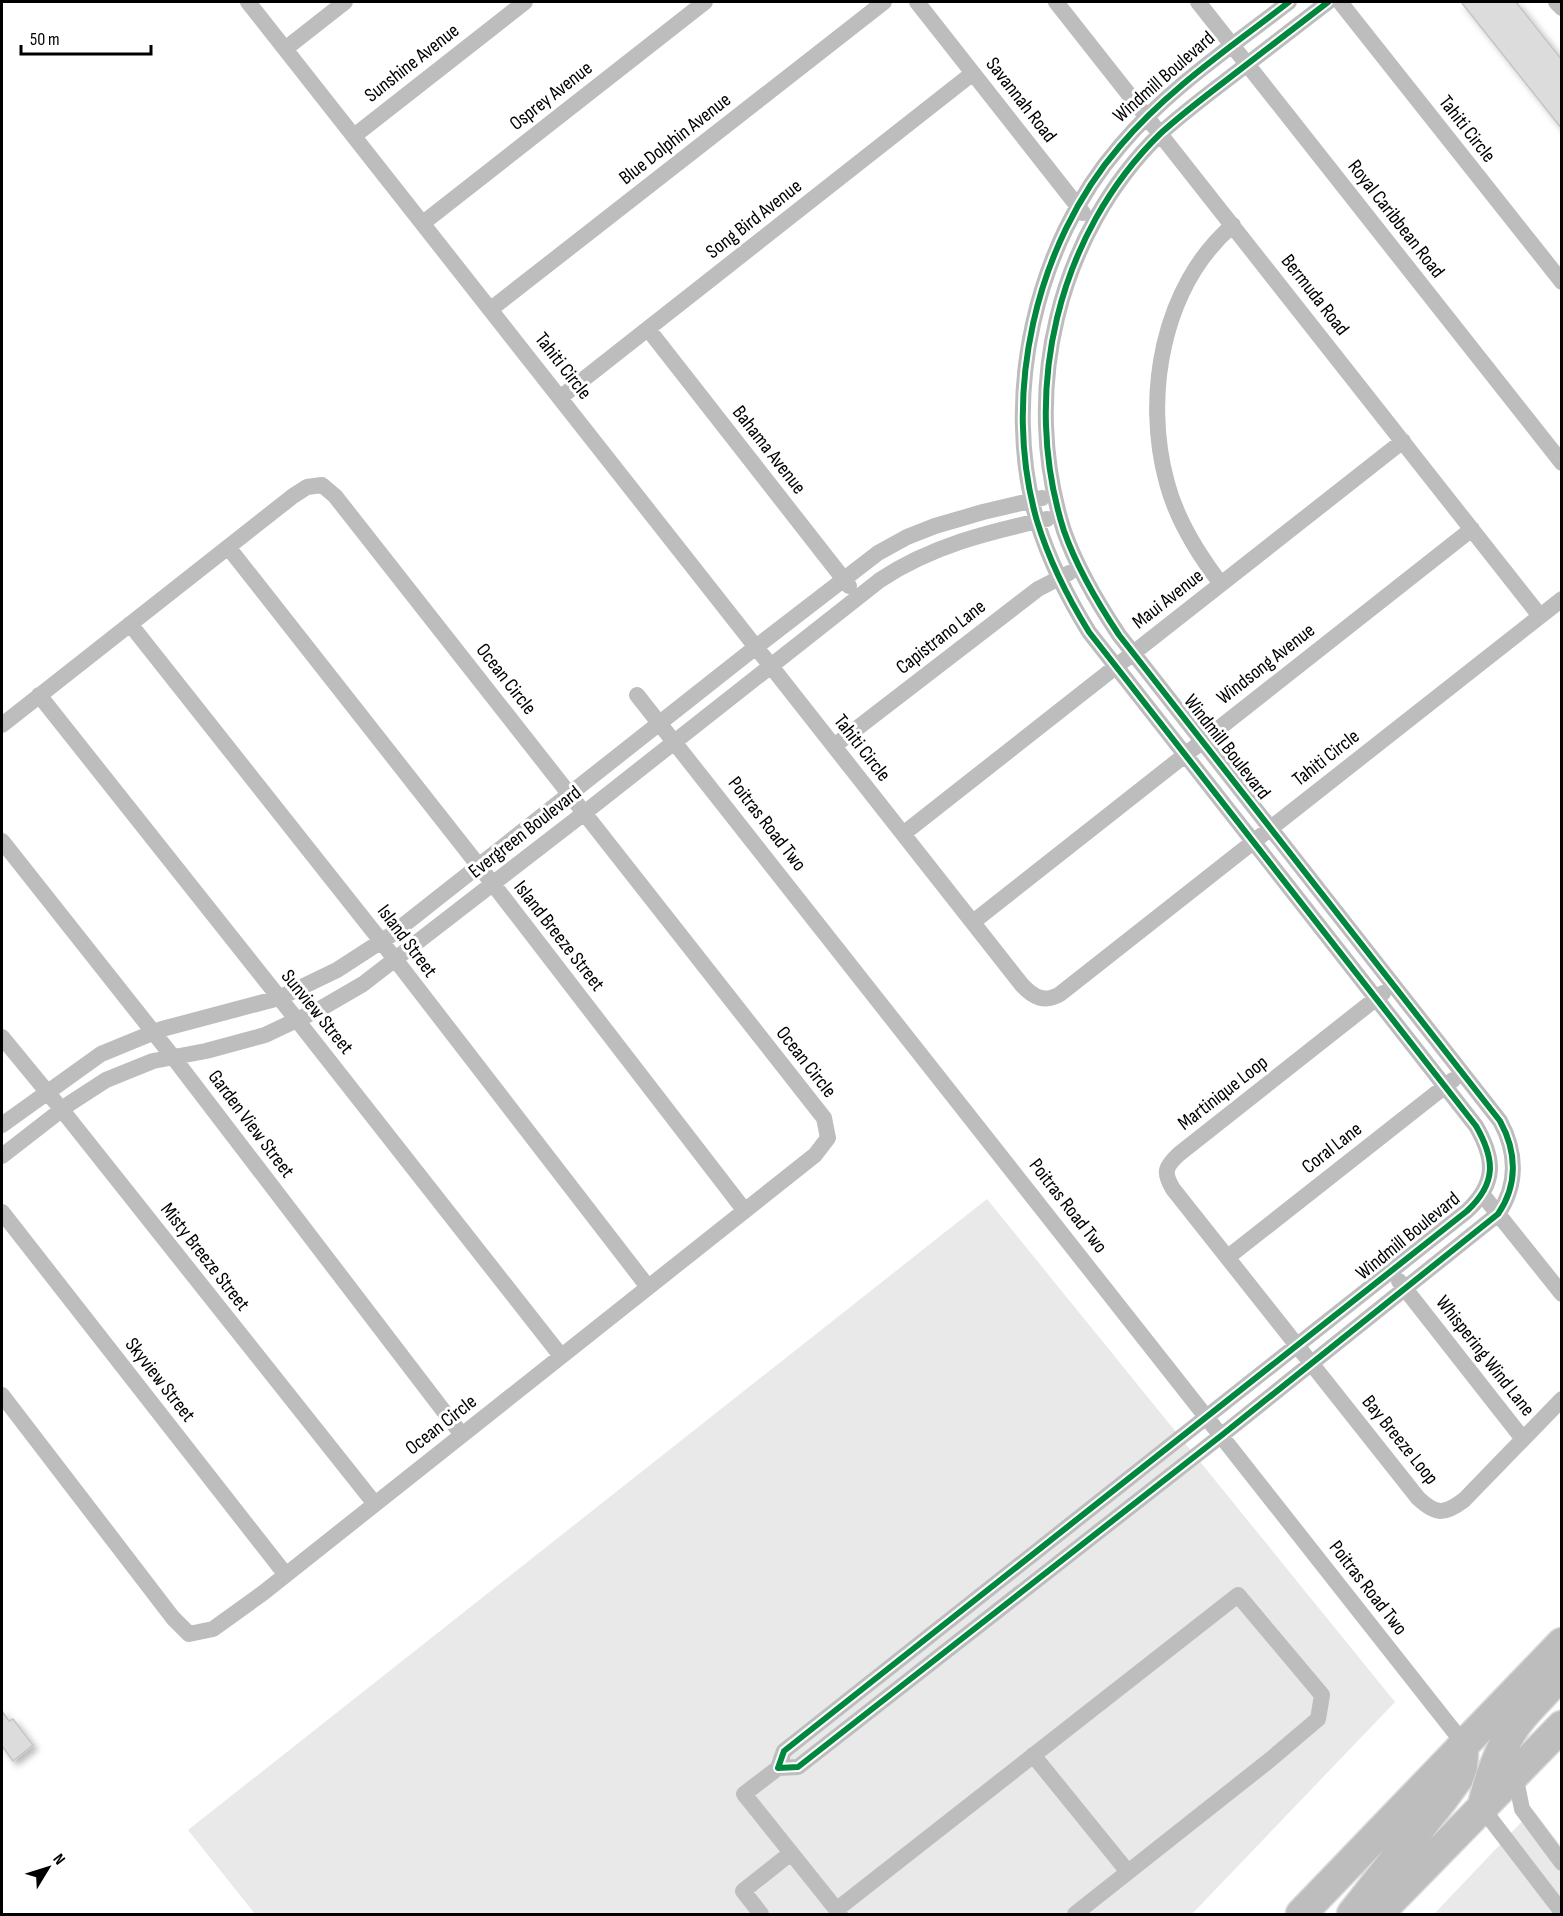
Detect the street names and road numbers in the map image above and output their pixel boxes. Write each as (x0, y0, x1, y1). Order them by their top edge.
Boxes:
street label: Sunshine Avenue (360, 19, 464, 107)
street label: Windmill Boulevard (1108, 26, 1220, 128)
street label: Savannah Road (980, 53, 1062, 147)
street label: Osprey Avenue (505, 56, 597, 136)
street label: Blue Dolphin Avenue (614, 88, 736, 190)
street label: Tahiti Circle (1433, 91, 1501, 167)
street label: Royal Caribbean Road (1342, 155, 1450, 283)
street label: Song Bird Avenue (701, 174, 807, 264)
street label: Bermuda Road (1276, 250, 1354, 340)
street label: Tahiti Circle (529, 328, 597, 404)
street label: Bahama Avenue (727, 401, 811, 499)
street label: Maui Avenue (1128, 564, 1208, 634)
street label: Capistrano Lane (891, 595, 991, 679)
street label: Windsong Avenue (1212, 618, 1320, 710)
street label: Ocean Circle (471, 639, 541, 719)
street label: Windmill Boulevard (1178, 690, 1276, 804)
street label: Tahiti Circle (828, 710, 896, 786)
street label: Tahiti Circle (1288, 724, 1364, 792)
street label: Poitras Road Two (723, 772, 811, 876)
street label: Evergreen Boulevard (464, 781, 586, 883)
street label: Island Breeze Street (508, 876, 610, 996)
street label: Island Street (372, 900, 442, 982)
street label: Sunview Street (276, 965, 358, 1059)
street label: Ocean Circle (771, 1022, 841, 1102)
street label: Martinique Loop (1173, 1050, 1273, 1136)
street label: Garden View Street (203, 1065, 299, 1183)
street label: Coral Lane (1297, 1117, 1367, 1179)
street label: Poitras Road Two (1024, 1154, 1112, 1258)
street label: Windmill Boulevard (1351, 1187, 1465, 1285)
street label: Misty Breeze Street (155, 1198, 255, 1316)
street label: Whispering Wind Lane (1430, 1291, 1540, 1421)
street label: Skyview Street (120, 1333, 200, 1427)
street label: Ocean Circle (401, 1390, 481, 1460)
street label: Bay Breeze Loop (1357, 1390, 1443, 1490)
street label: Poitras Road Two (1324, 1536, 1412, 1640)

